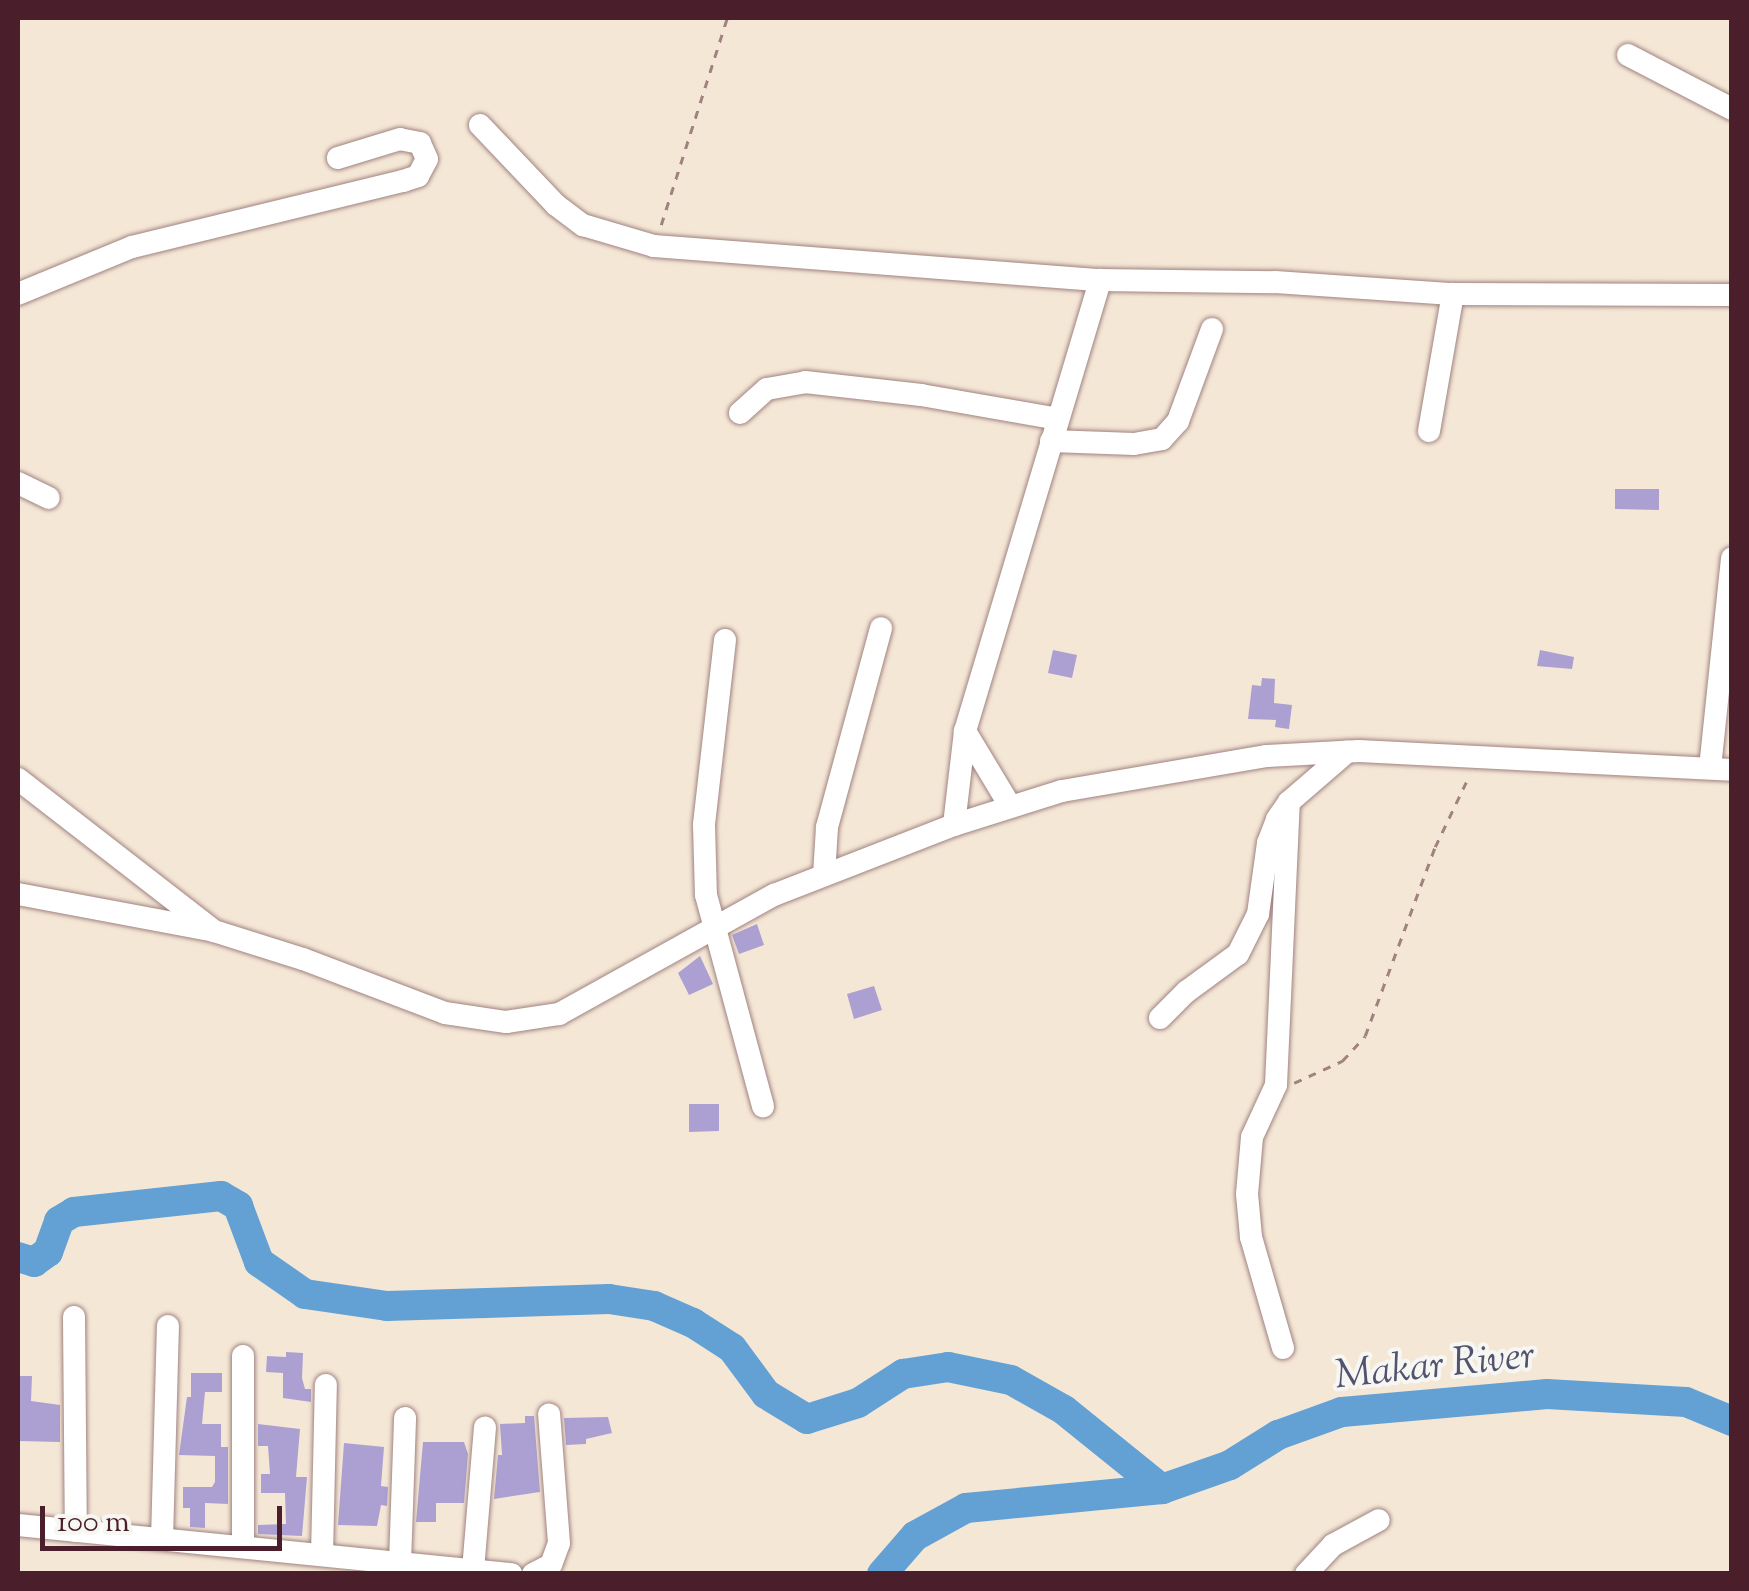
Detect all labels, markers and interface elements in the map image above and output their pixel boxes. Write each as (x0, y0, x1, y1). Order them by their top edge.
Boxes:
water label: Makar River (1333, 1334, 1537, 1402)
scale bar (45, 1486, 288, 1548)
text: 100 m (57, 1502, 130, 1545)

